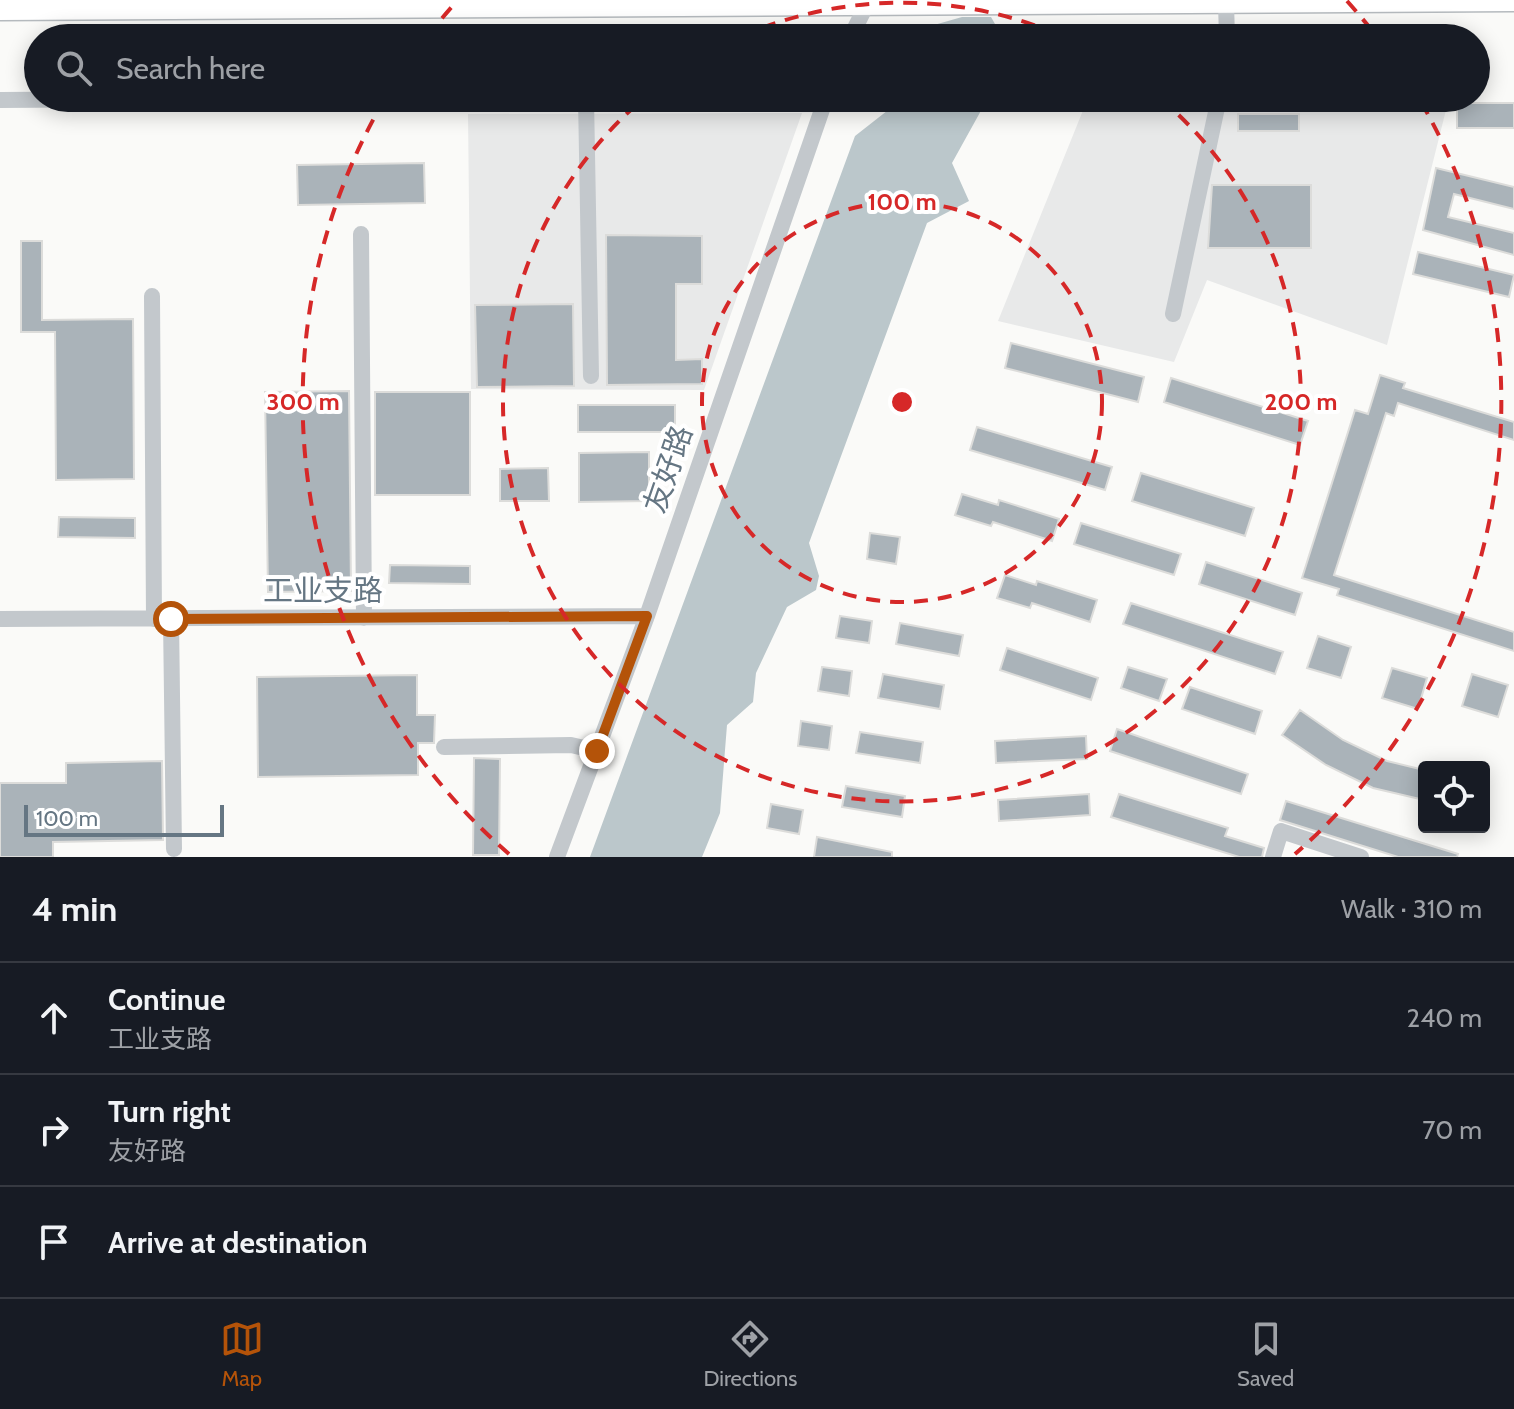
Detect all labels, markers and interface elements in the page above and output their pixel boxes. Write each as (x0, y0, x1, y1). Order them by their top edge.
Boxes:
search box (24, 24, 1490, 112)
icon: search (52, 46, 96, 90)
text: Search here (116, 50, 265, 87)
text: 100 m (867, 187, 937, 216)
text: 300 m (266, 387, 340, 416)
text: 200 m (1265, 387, 1337, 416)
centre of rings (888, 388, 916, 416)
street label: 友好路 (636, 420, 700, 518)
street label: 工业支路 (263, 572, 383, 609)
route start (153, 601, 189, 637)
route end (579, 733, 615, 769)
map controls (1418, 761, 1490, 833)
button: locate (1418, 761, 1490, 833)
scale bar (24, 801, 224, 837)
text: 100 m (36, 805, 98, 832)
text: 4 min (32, 888, 117, 930)
text: Walk · 310 m (1341, 893, 1482, 925)
text: Continue (108, 981, 225, 1018)
icon: ahead (32, 996, 76, 1040)
text: 240 m (1407, 1002, 1482, 1034)
text: 工业支路 (108, 1023, 212, 1055)
text: Turn right (108, 1093, 231, 1130)
icon: right (32, 1108, 76, 1152)
text: 70 m (1422, 1114, 1482, 1146)
text: 友好路 (108, 1135, 186, 1167)
icon: arrive (32, 1220, 76, 1264)
text: Arrive at destination (108, 1224, 368, 1261)
tab: Map (220, 1317, 264, 1392)
tab: Directions (703, 1317, 797, 1392)
tab: Saved (1237, 1317, 1294, 1392)

